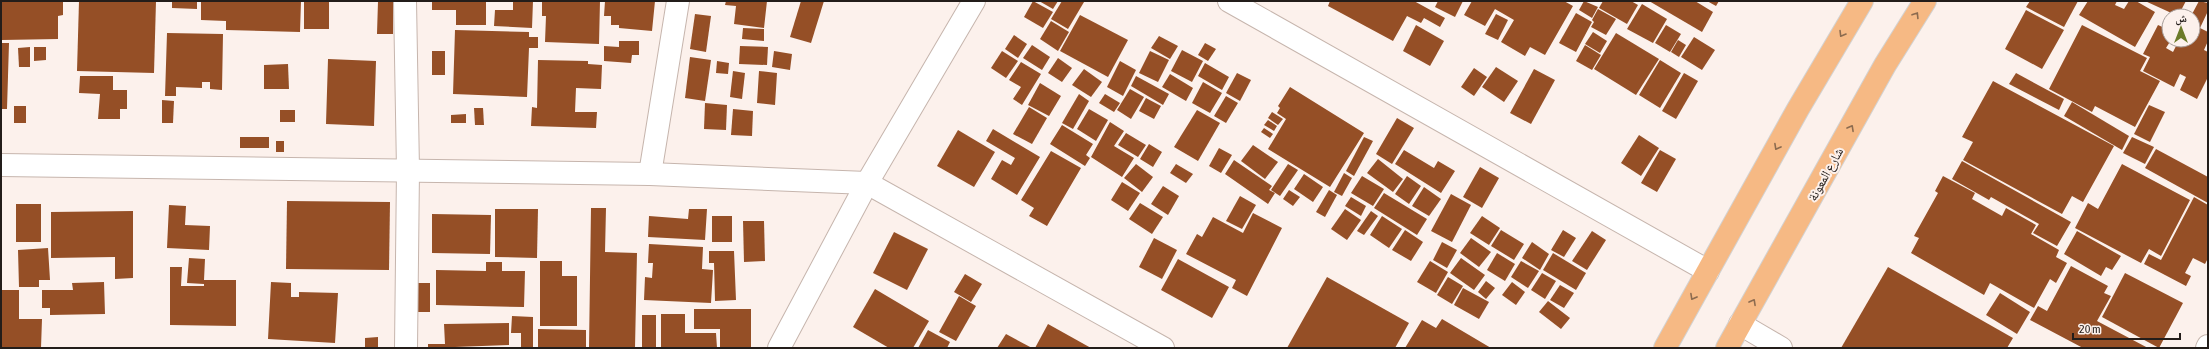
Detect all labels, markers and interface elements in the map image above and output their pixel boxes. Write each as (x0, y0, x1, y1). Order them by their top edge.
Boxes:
north arrow (2161, 8, 2201, 48)
one-way arrow (1911, 12, 1919, 19)
text: ش (2175, 12, 2187, 26)
one-way arrow (1840, 30, 1847, 37)
one-way arrow (1846, 124, 1853, 132)
one-way arrow (1774, 143, 1781, 150)
street label: شارع المعونة (1805, 145, 1848, 204)
one-way arrow (1691, 293, 1698, 300)
one-way arrow (1748, 299, 1755, 306)
scale bar (2073, 315, 2180, 341)
text: 20 m (2079, 322, 2101, 336)

